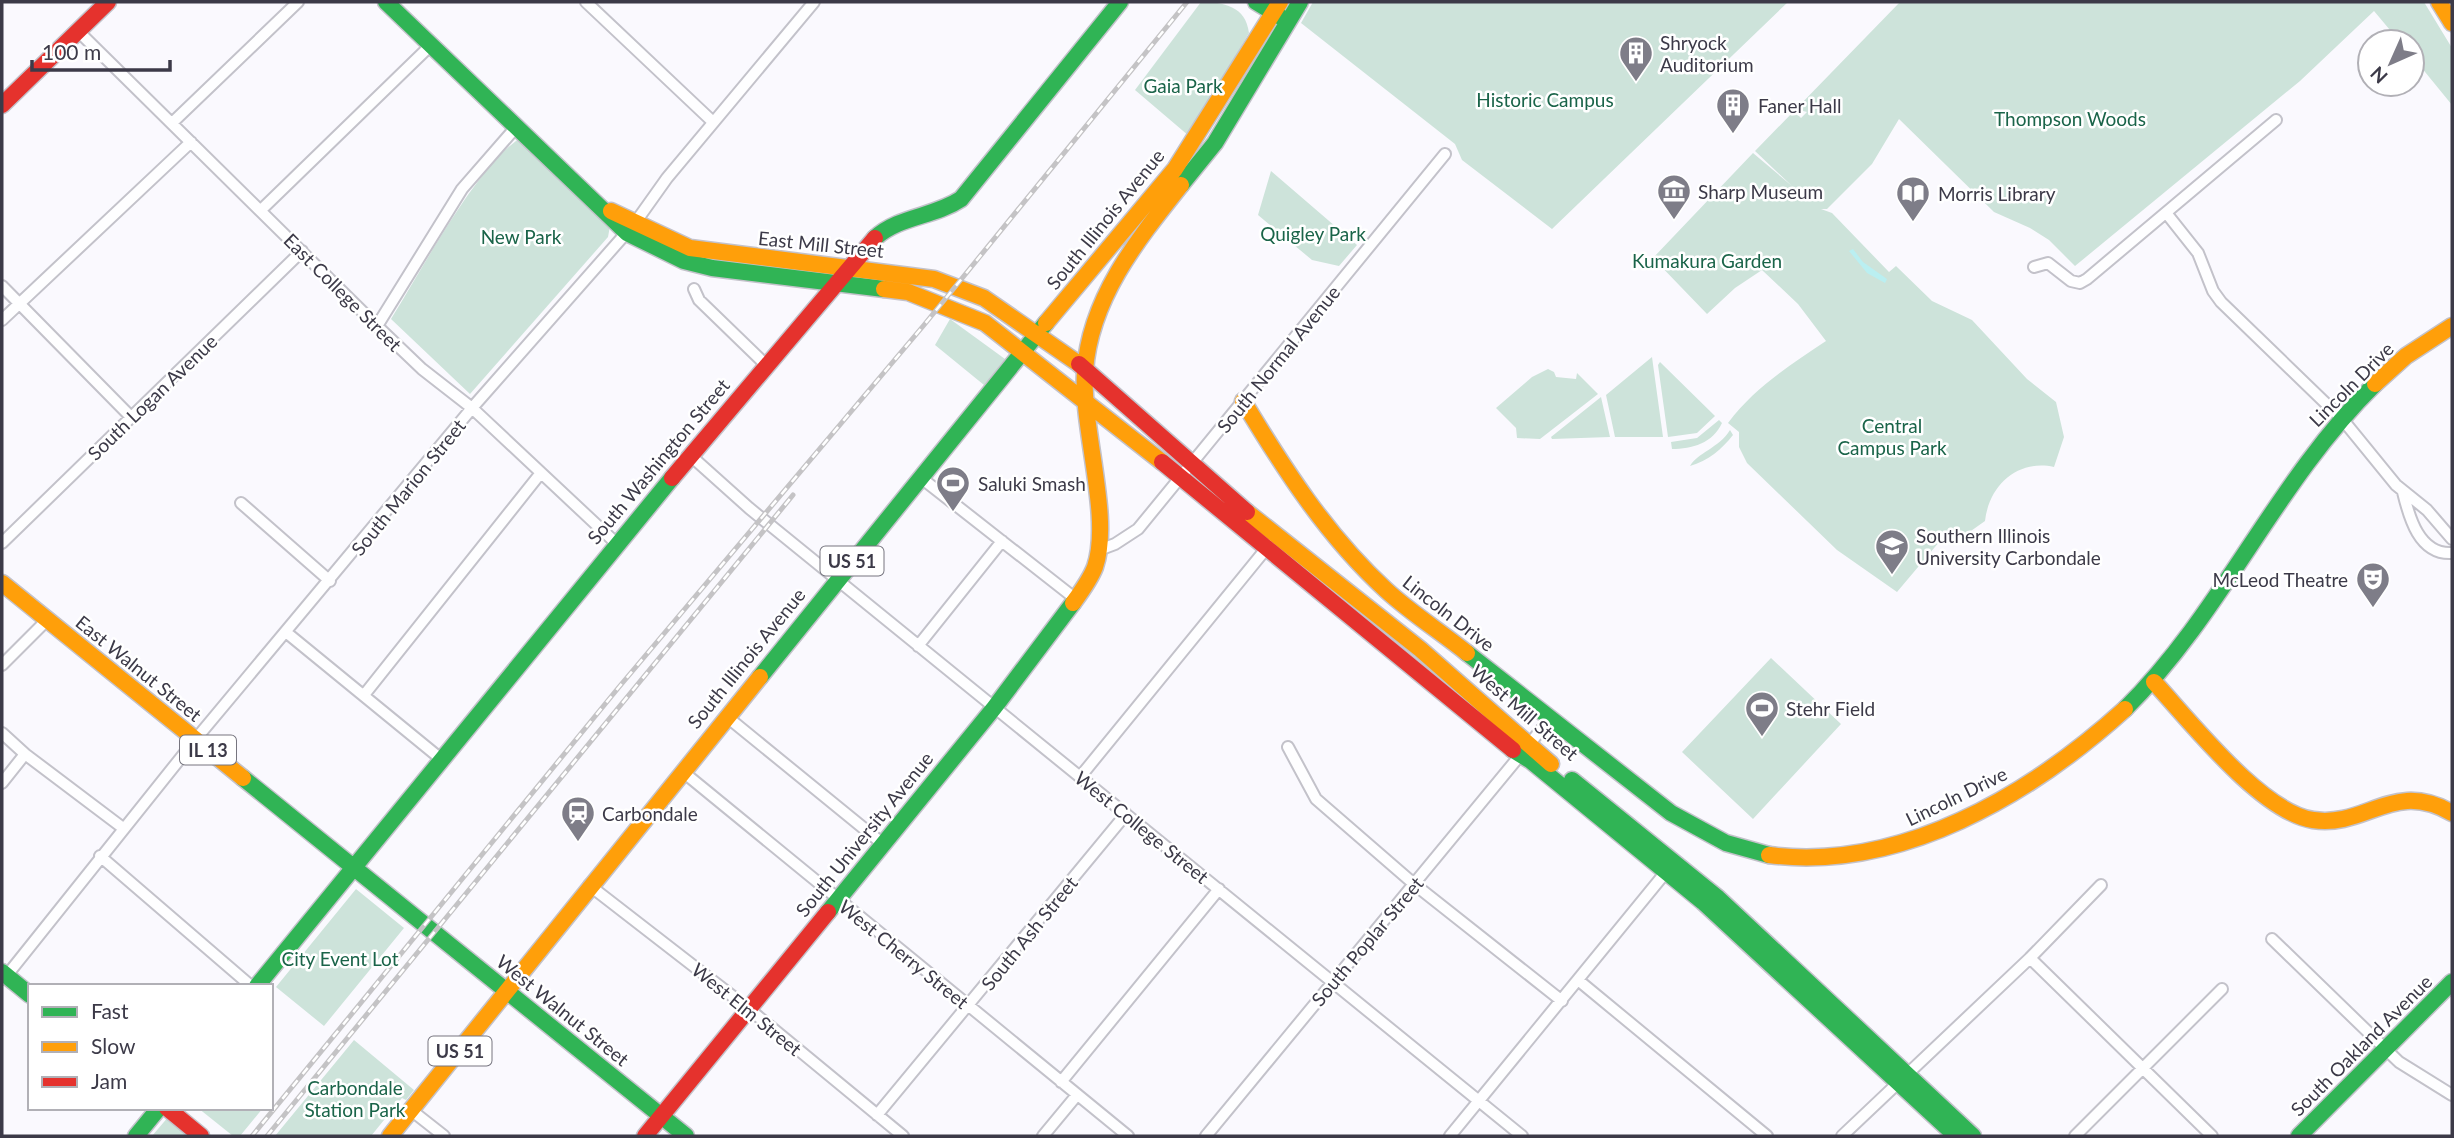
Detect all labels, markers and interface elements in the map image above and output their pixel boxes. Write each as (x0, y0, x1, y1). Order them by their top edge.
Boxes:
scale bar (32, 28, 170, 72)
north arrow (2356, 28, 2426, 98)
place label: Shryock Auditorium (1660, 31, 1754, 76)
building icon: Shryock Auditorium (1617, 34, 1655, 83)
text: 100 m (42, 39, 101, 64)
text: N (2365, 62, 2392, 89)
park label: Gaia Park (1143, 74, 1223, 97)
building icon: Faner Hall (1714, 86, 1752, 135)
park label: Historic Campus (1476, 88, 1614, 111)
place label: Faner Hall (1758, 94, 1842, 117)
park label: Thompson Woods (1994, 107, 2146, 130)
street label: South Illinois Avenue (1041, 144, 1169, 294)
museum icon: Sharp Museum (1655, 172, 1693, 221)
library icon: Morris Library (1894, 174, 1932, 223)
place label: Sharp Museum (1698, 180, 1823, 203)
place label: Morris Library (1938, 182, 2056, 205)
park label: Quigley Park (1260, 222, 1366, 245)
park label: New Park (481, 225, 562, 248)
street label: East Mill Street (757, 226, 885, 262)
street label: East College Street (279, 228, 407, 356)
park label: Kumakura Garden (1632, 249, 1782, 272)
street label: South Normal Avenue (1212, 281, 1344, 437)
street label: South Logan Avenue (83, 329, 221, 465)
street label: Lincoln Drive (2304, 337, 2398, 431)
street label: South Washington Street (582, 374, 734, 548)
street label: South Marion Street (346, 414, 470, 560)
park label: Central Campus Park (1837, 414, 1947, 459)
sports icon: Saluki Smash (934, 464, 972, 513)
place label: Saluki Smash (978, 472, 1086, 495)
place label: Southern Illinois University Carbondale (1916, 524, 2101, 569)
school or university icon: Southern Illinois University Carbondale (1873, 527, 1911, 576)
road number: US 51 (820, 546, 884, 576)
theatre icon: McLeod Theatre (2354, 560, 2392, 609)
place label: McLeod Theatre (2213, 568, 2348, 591)
street label: Lincoln Drive (1399, 570, 1499, 656)
street label: South Illinois Avenue (682, 583, 810, 733)
street label: East Walnut Street (71, 610, 207, 726)
street label: West Mill Street (1467, 659, 1583, 765)
sports icon: Stehr Field (1743, 689, 1781, 738)
place label: Stehr Field (1786, 697, 1875, 720)
road number: IL 13 (180, 736, 236, 764)
street label: South University Avenue (790, 747, 938, 921)
street label: Lincoln Drive (1902, 762, 2010, 830)
street label: West College Street (1070, 766, 1214, 888)
station icon: Carbondale (559, 794, 597, 843)
place label: Carbondale (602, 802, 698, 825)
street label: South Ash Street (976, 871, 1082, 995)
street label: South Poplar Street (1306, 872, 1428, 1010)
street label: West Cherry Street (835, 895, 974, 1013)
park label: City Event Lot (282, 947, 399, 970)
street label: West Walnut Street (492, 950, 634, 1071)
street label: West Elm Street (688, 958, 807, 1060)
street label: South Oakland Avenue (2286, 970, 2436, 1120)
legend (28, 984, 273, 1110)
text: Fast (91, 998, 129, 1023)
text: Slow (91, 1033, 136, 1058)
road number: US 51 (428, 1036, 491, 1066)
text: Jam (91, 1068, 127, 1093)
park label: Carbondale Station Park (304, 1076, 406, 1121)

